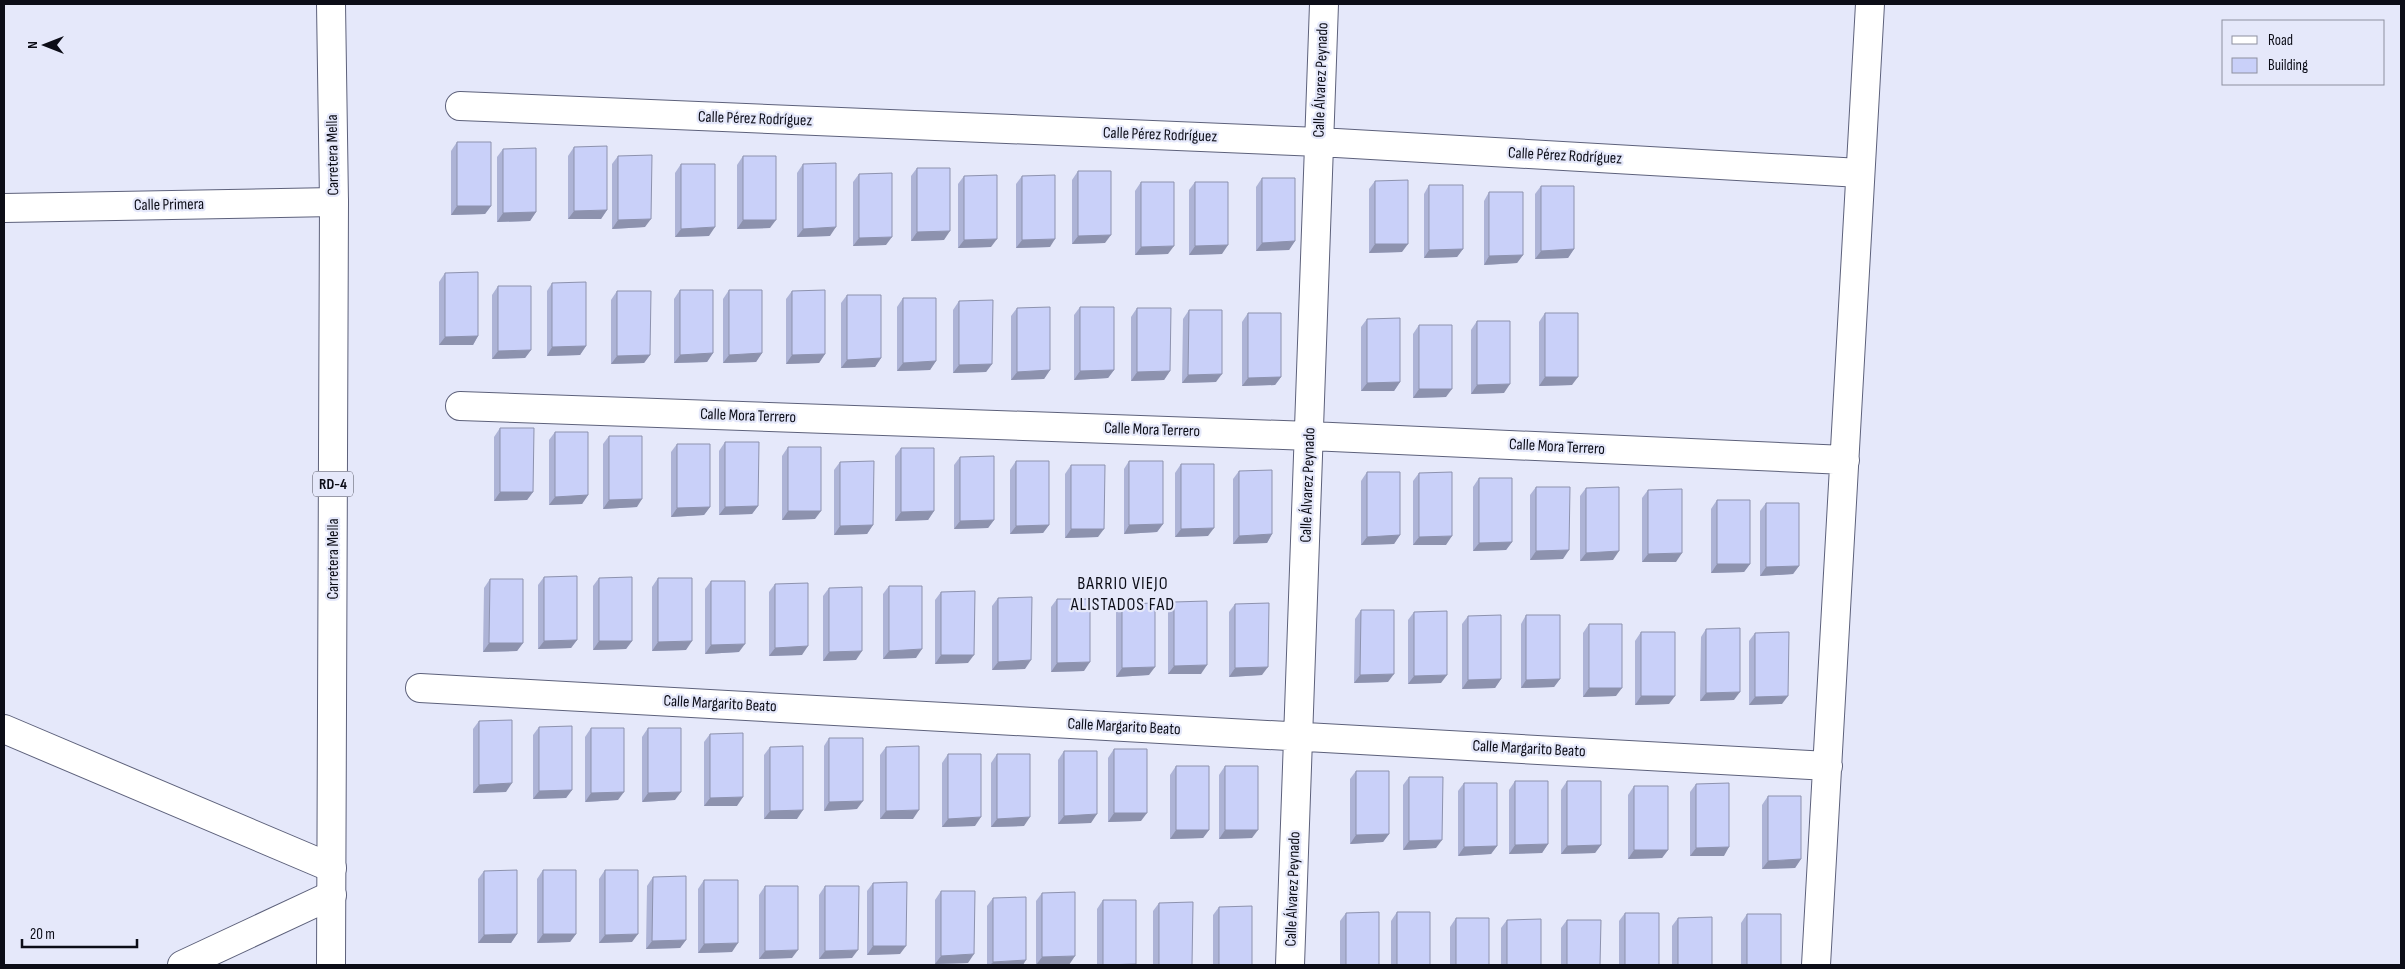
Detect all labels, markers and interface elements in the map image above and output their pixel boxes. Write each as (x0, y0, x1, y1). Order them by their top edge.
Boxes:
north arrow (20, 20, 70, 70)
legend (2222, 20, 2385, 85)
street label: Calle Álvarez Peynado (1309, 22, 1333, 138)
text: Road (2268, 31, 2293, 50)
text: N (24, 41, 41, 49)
text: Building (2268, 56, 2308, 75)
street label: Calle Pérez Rodríguez (698, 108, 813, 130)
street label: Carretera Mella (323, 114, 343, 196)
street label: Calle Pérez Rodríguez (1103, 124, 1218, 146)
street label: Calle Pérez Rodríguez (1508, 144, 1623, 168)
street label: Calle Primera (134, 195, 204, 215)
street label: Calle Mora Terrero (700, 405, 796, 427)
street label: Calle Mora Terrero (1104, 419, 1200, 441)
street label: Calle Álvarez Peynado (1296, 427, 1320, 543)
street label: Calle Mora Terrero (1509, 435, 1605, 459)
road number: RD-4 (313, 472, 353, 496)
street label: Carretera Mella (324, 518, 343, 600)
district label: BARRIO VIEJO ALISTADOS FAD (1070, 573, 1175, 615)
street label: Calle Margarito Beato (663, 692, 777, 716)
street label: Calle Margarito Beato (1067, 715, 1181, 739)
street label: Calle Margarito Beato (1472, 737, 1586, 761)
street label: Calle Álvarez Peynado (1281, 831, 1305, 947)
scale bar (22, 916, 138, 948)
text: 20 m (30, 925, 55, 944)

